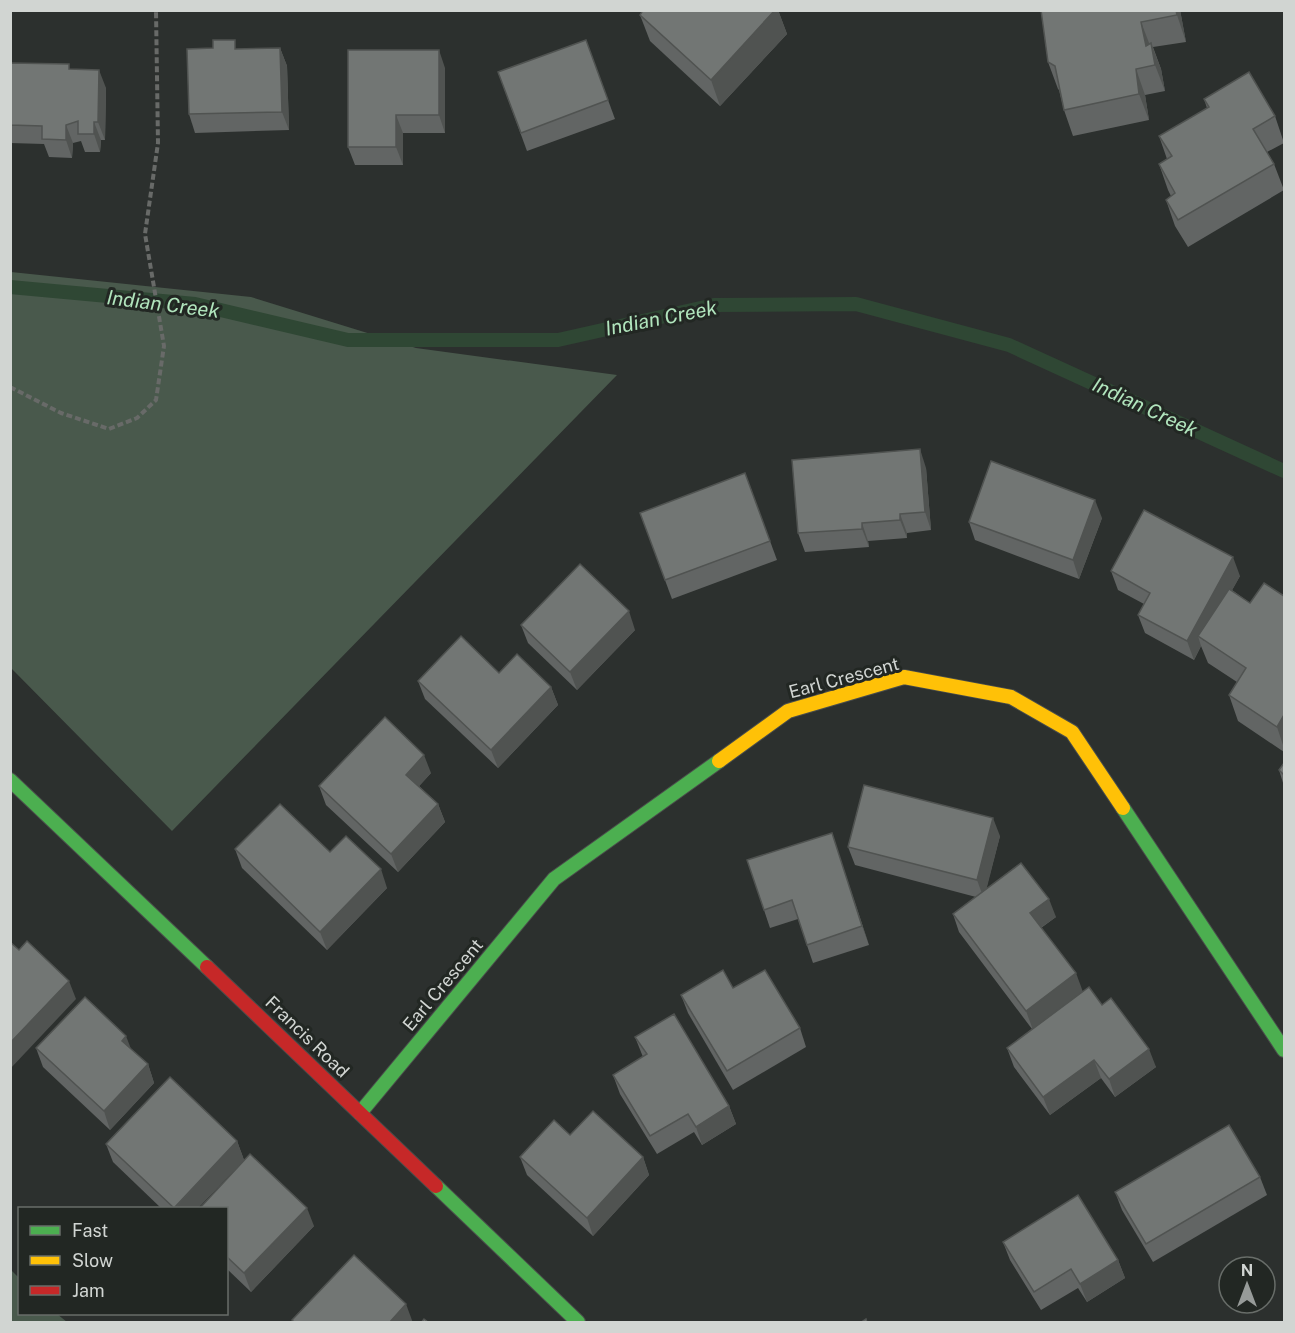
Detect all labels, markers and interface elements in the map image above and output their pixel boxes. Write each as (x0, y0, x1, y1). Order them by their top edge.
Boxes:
water label: Indian Creek (105, 285, 221, 323)
water label: Indian Creek (603, 295, 719, 341)
water label: Indian Creek (1089, 372, 1202, 442)
street label: Earl Crescent (786, 653, 901, 702)
street label: Earl Crescent (398, 935, 487, 1035)
street label: Francis Road (261, 992, 353, 1082)
legend (18, 1207, 228, 1315)
text: Fast (72, 1220, 108, 1241)
text: Slow (72, 1250, 113, 1271)
north arrow (1217, 1255, 1277, 1315)
text: N (1241, 1261, 1253, 1280)
text: Jam (72, 1280, 105, 1301)

